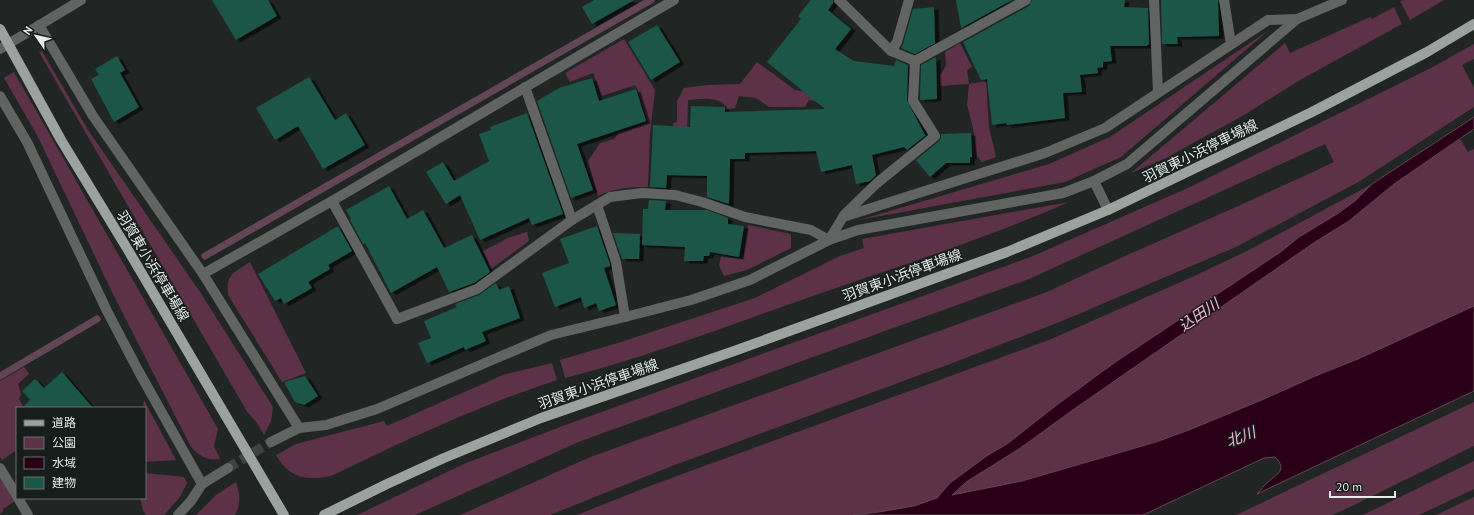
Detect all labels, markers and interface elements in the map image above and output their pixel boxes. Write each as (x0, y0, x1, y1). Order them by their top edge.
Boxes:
north arrow (16, 16, 56, 56)
text: N (20, 23, 36, 37)
street label: 羽賀東小浜停車場線 (1139, 115, 1261, 187)
street label: 羽賀東小浜停車場線 (113, 207, 193, 325)
street label: 羽賀東小浜停車場線 (840, 245, 964, 305)
water label: 込田川 (1175, 293, 1224, 335)
street label: 羽賀東小浜停車場線 (536, 355, 660, 413)
legend (16, 407, 146, 499)
text: 道路 (52, 415, 76, 430)
water label: 北川 (1223, 422, 1260, 451)
text: 公園 (52, 435, 76, 450)
text: 水域 (52, 455, 76, 470)
scale bar (1330, 473, 1395, 499)
text: 建物 (52, 475, 76, 490)
text: 20 m (1336, 479, 1362, 494)

